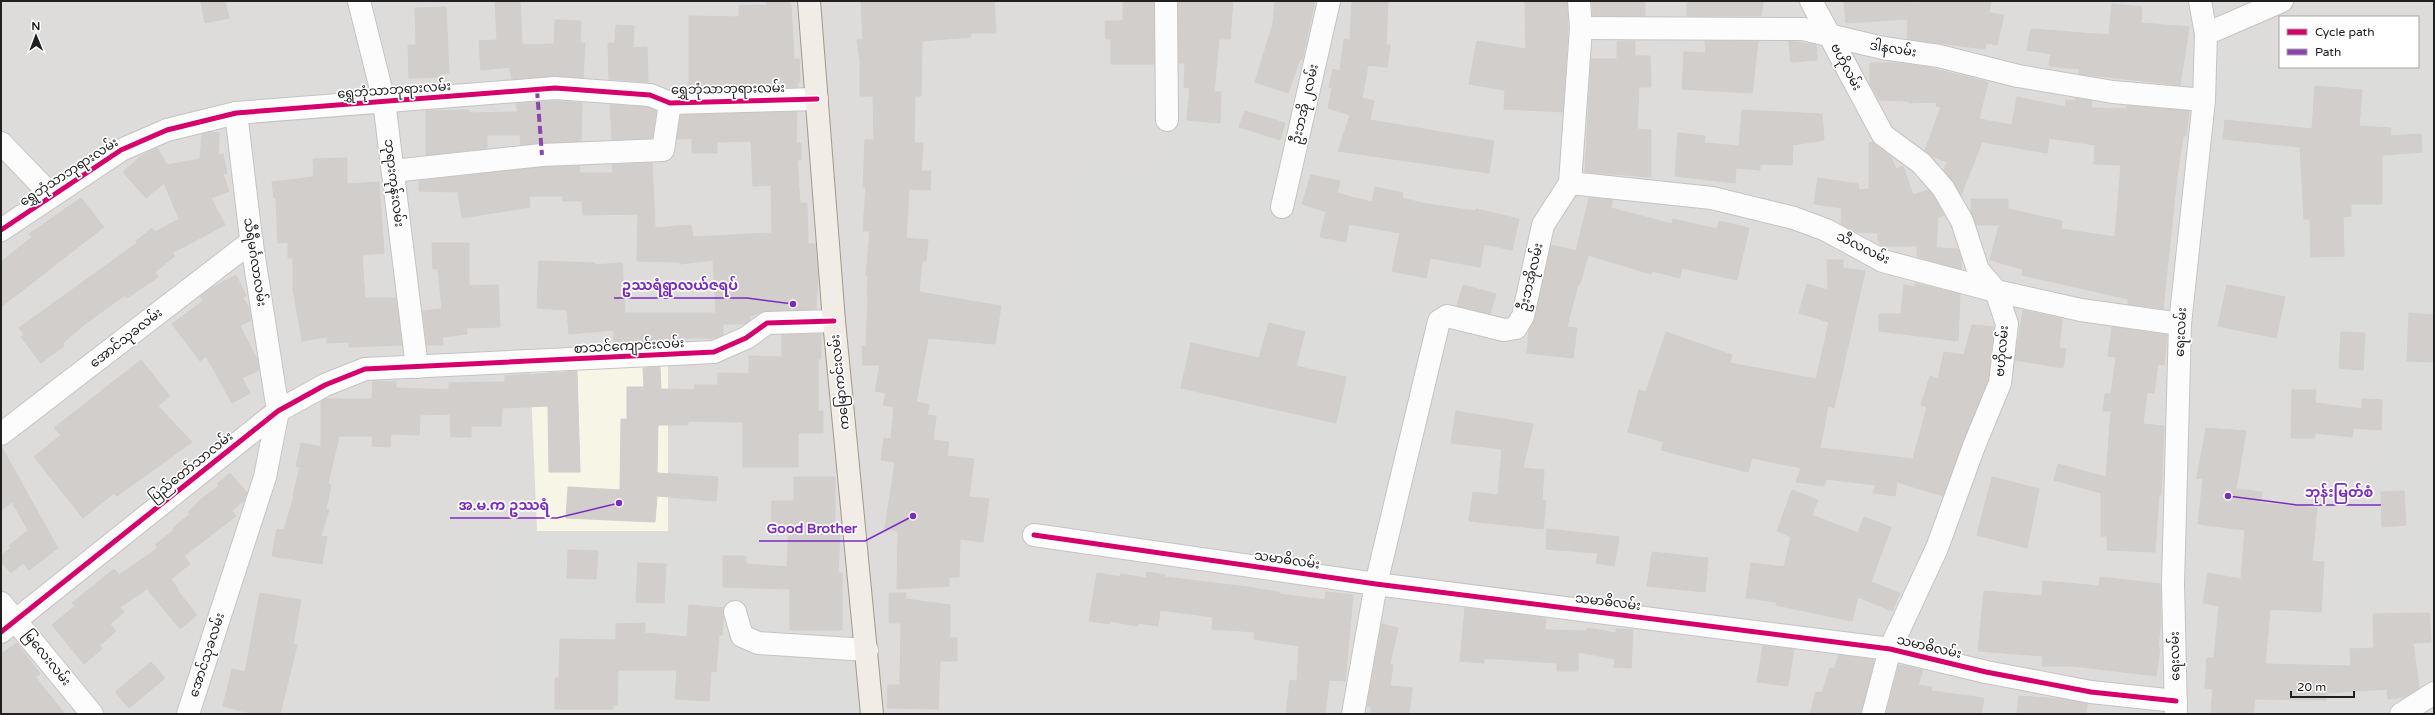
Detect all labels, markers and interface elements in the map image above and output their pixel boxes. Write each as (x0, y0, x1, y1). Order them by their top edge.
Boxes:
north arrow (16, 16, 56, 56)
legend (2279, 16, 2419, 68)
text: N (31, 20, 40, 33)
text: Cycle path (2315, 25, 2374, 39)
street label: ဒါနလမ်း (1868, 36, 1918, 63)
street label: ဗဟိုလမ်း (1825, 40, 1866, 94)
text: Path (2315, 45, 2341, 59)
street label: ဦးဘအို ၂လမ်း (1287, 62, 1324, 146)
street label: ရွှေဘုံသာဘုရားလမ်း (336, 77, 452, 104)
street label: ရွှေဘုံသာဘုရားလမ်း (671, 79, 785, 100)
street label: ရွှေဘုံသာဘုရားလမ်း (16, 133, 122, 211)
street label: ဘုရားကုန်းလမ်း (379, 138, 408, 228)
street label: သီရီမင်္ဂလာလမ်း (238, 216, 271, 308)
street label: သီလလမ်း (1834, 227, 1893, 268)
street label: ဦးဘအိုလမ်း (1514, 241, 1549, 313)
callout: ဥဿရံရွာလယ်ဇရပ် (614, 272, 747, 298)
text: ဥဿရံရွာလယ်ဇရပ် (622, 275, 738, 297)
street label: အောင်သုခလမ်း (86, 304, 167, 373)
street label: ရေးလမ်း (2171, 307, 2192, 357)
street label: ဗဟိုလမ်း (1991, 325, 2014, 377)
street label: ကမြောကင်းလမ်း (826, 333, 855, 431)
street label: စာသင်ကျောင်းလမ်း (573, 334, 685, 359)
street label: ပြည်တော်သာလမ်း (145, 428, 237, 507)
callout: ဘုန်းမြတ်စံ (2297, 479, 2381, 505)
text: ဘုန်းမြတ်စံ (2305, 482, 2373, 504)
callout: အ.မ.က ဥဿရံ (450, 492, 557, 518)
text: အ.မ.က ဥဿရံ (459, 497, 551, 517)
callout: Good Brother (759, 515, 865, 541)
text: Good Brother (767, 520, 858, 537)
street label: သမာဓိလမ်း (1253, 546, 1321, 573)
street label: သမာဓိလမ်း (1574, 589, 1642, 614)
street label: အောင်သုခလမ်း (185, 611, 230, 700)
street label: မြလေးလမ်း (18, 626, 75, 690)
street label: သမာဓိလမ်း (1895, 631, 1963, 662)
street label: ရေးလမ်း (2166, 631, 2185, 681)
scale bar (2291, 673, 2354, 699)
text: 20 m (2297, 680, 2326, 694)

